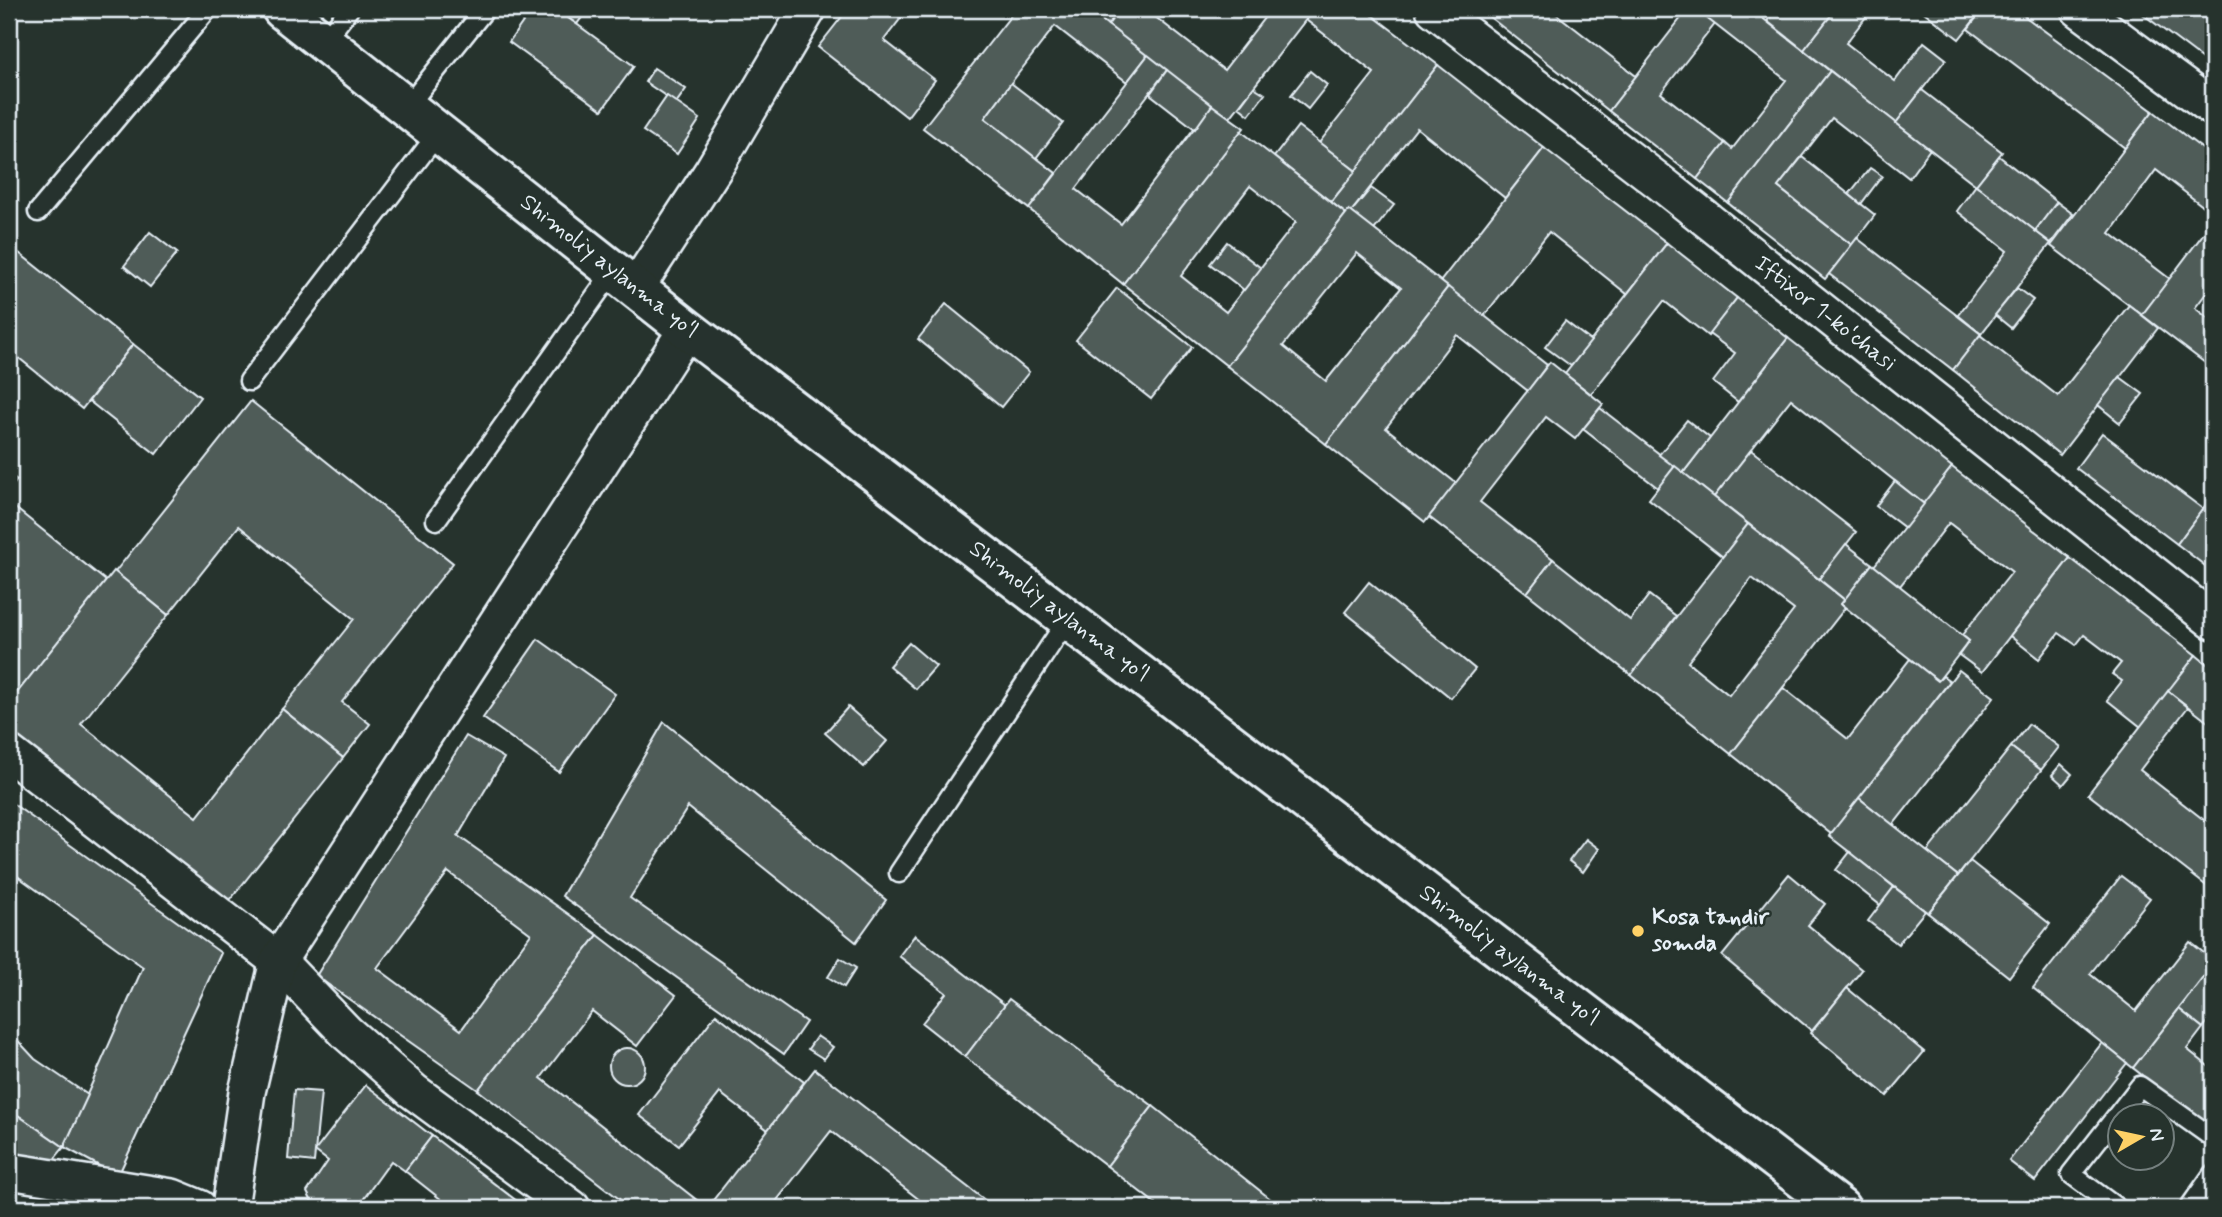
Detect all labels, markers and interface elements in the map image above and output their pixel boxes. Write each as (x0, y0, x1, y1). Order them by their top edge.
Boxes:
street label: Shimoliy aylanma yoʻl (514, 188, 704, 346)
street label: Iftixor 1-koʻchasi (1748, 249, 1902, 379)
street label: Shimoliy aylanma yoʻl (963, 534, 1155, 690)
street label: Shimoliy aylanma yoʻl (1413, 878, 1605, 1034)
place label: Kosa tandir somda (1651, 903, 1770, 959)
marker: Kosa tandir somda (1630, 923, 1646, 939)
north arrow (2106, 1102, 2176, 1172)
text: N (2143, 1126, 2170, 1143)

